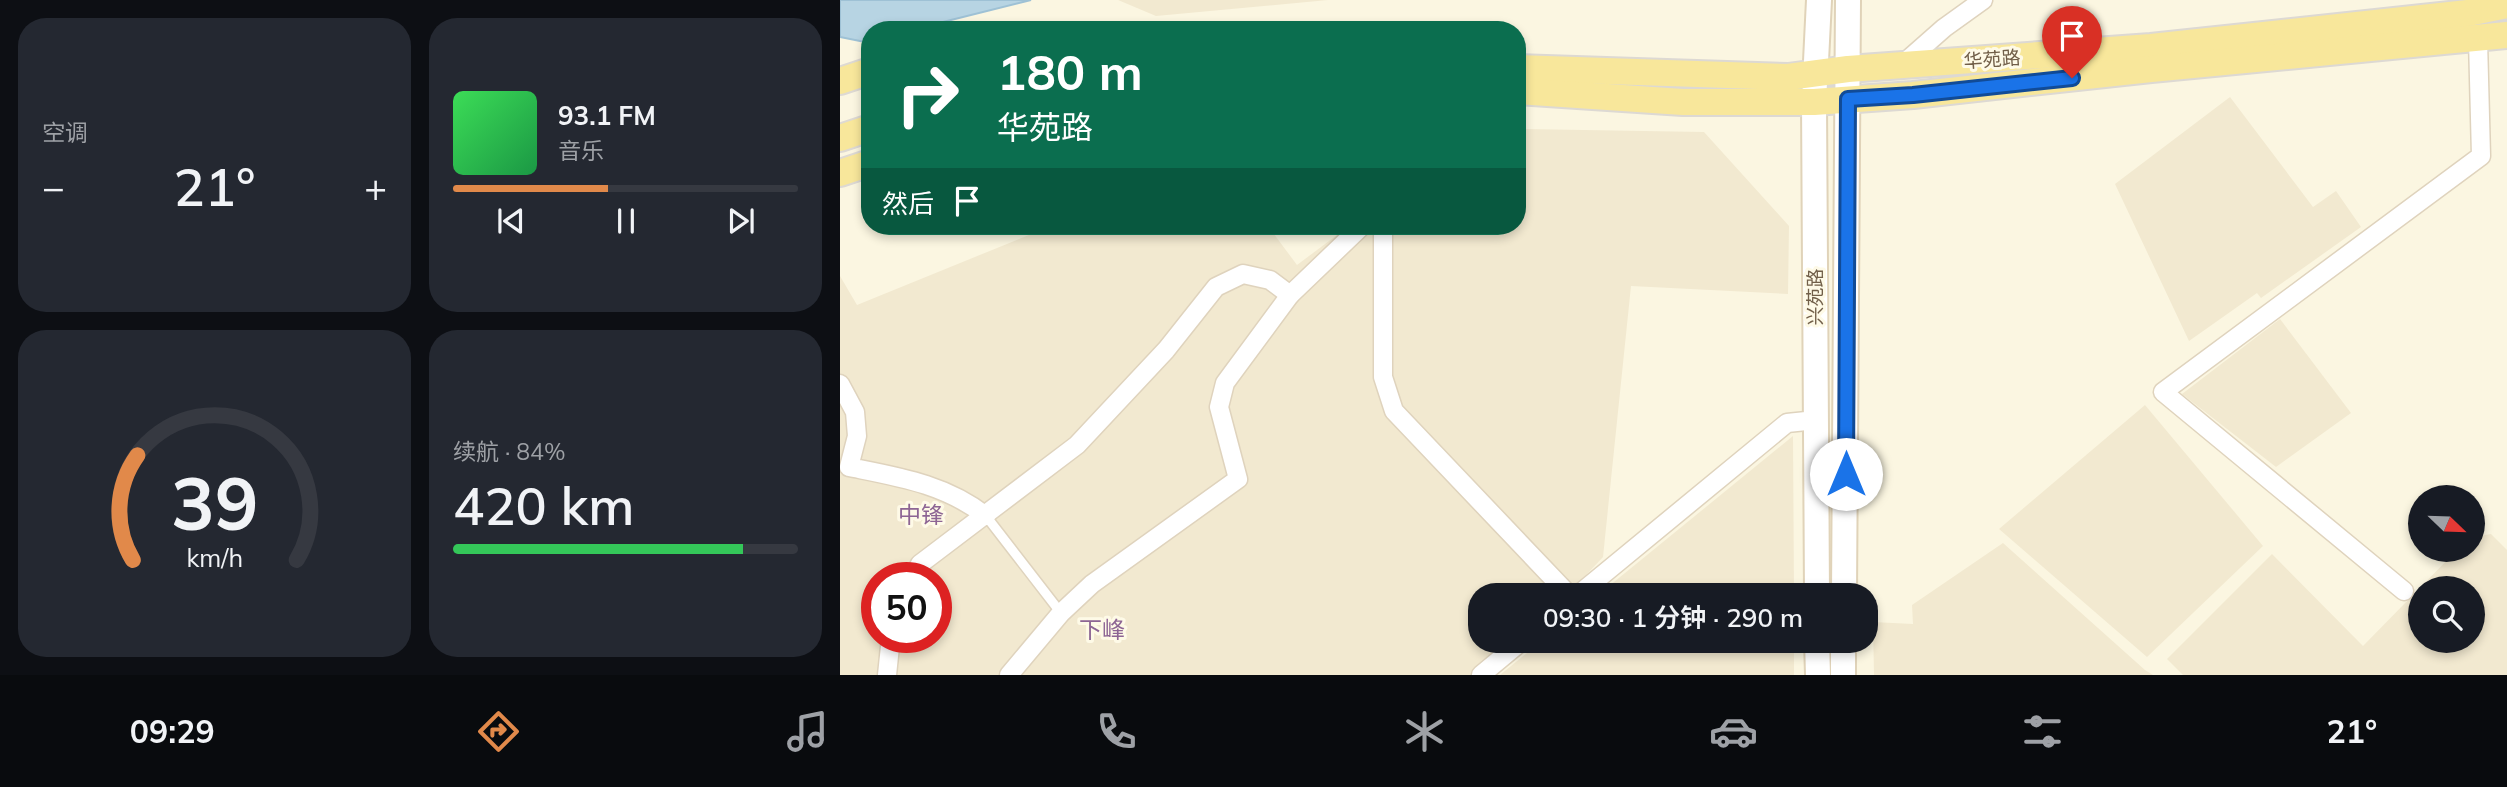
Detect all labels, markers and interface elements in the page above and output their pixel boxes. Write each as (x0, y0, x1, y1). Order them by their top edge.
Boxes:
pin (2042, 6, 2102, 78)
icon: arrive (2053, 17, 2091, 55)
text: 180 m (997, 41, 1143, 102)
street label: 华苑路 (1963, 45, 2021, 73)
icon: right (882, 49, 973, 140)
text: 93.1 FM (558, 99, 656, 132)
text: 华苑路 (997, 107, 1093, 147)
text: 空调 (42, 118, 88, 147)
text: 音乐 (558, 136, 604, 165)
text: 21° (174, 154, 255, 219)
text: − (42, 163, 65, 211)
text: + (364, 163, 387, 211)
icon: arrive (948, 182, 986, 220)
text: 然后 (882, 187, 934, 220)
icon: previous (492, 202, 530, 240)
icon: pause (607, 202, 645, 240)
icon: next (722, 202, 760, 240)
street label: 兴苑路 (1803, 268, 1827, 326)
text: 续航 · 84% (453, 437, 565, 466)
position arrow (1809, 437, 1883, 511)
text: 39 (171, 457, 258, 548)
text: 420 km (453, 473, 634, 538)
north arrow (2408, 485, 2485, 562)
map controls (2408, 485, 2485, 653)
district label: 中锋 (898, 500, 944, 529)
text: km/h (186, 541, 243, 572)
speed limit sign: 50 (861, 562, 952, 653)
button: search (2408, 576, 2485, 653)
text: 09:30 · 1 分钟 · 290 m (1543, 601, 1803, 634)
district label: 下峰 (1079, 615, 1125, 644)
icon: directions (474, 707, 523, 756)
icon: music (783, 707, 832, 756)
icon: phone (1092, 707, 1141, 756)
icon: climate (1400, 707, 1449, 756)
icon: car (1709, 707, 1758, 756)
icon: filters (2018, 707, 2067, 756)
text: 09:29 (130, 711, 215, 751)
text: 21° (2327, 711, 2377, 751)

